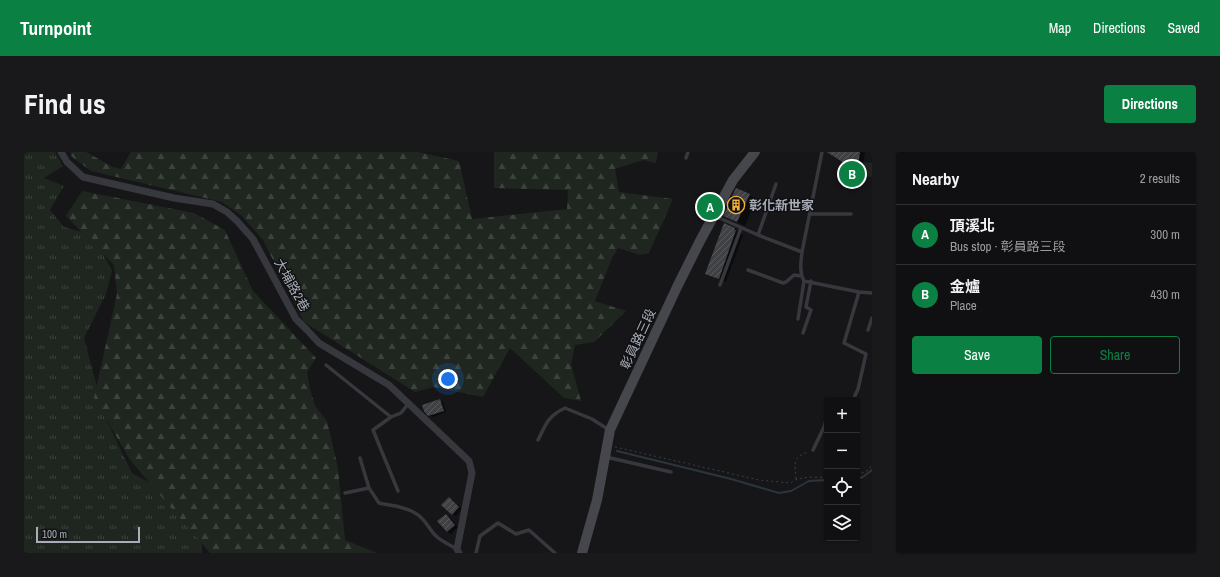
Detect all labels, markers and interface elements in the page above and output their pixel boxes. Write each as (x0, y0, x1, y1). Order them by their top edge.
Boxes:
text: Turnpoint (20, 15, 92, 41)
text: Map (1049, 19, 1071, 37)
text: Directions (1093, 19, 1145, 37)
text: Saved (1167, 19, 1200, 37)
text: Find us (24, 85, 106, 123)
button: Directions (1104, 85, 1196, 123)
pin: B (839, 159, 865, 189)
text: Nearby (912, 167, 959, 190)
text: 2 results (1140, 170, 1180, 187)
pin: A (697, 192, 723, 222)
building icon: 彰化新世家 (726, 195, 746, 215)
place label: 彰化新世家 (749, 197, 814, 214)
text: 頂溪北 (950, 215, 995, 236)
text: A (921, 226, 929, 243)
text: 300 m (1150, 226, 1180, 243)
text: Bus stop · 彰員路三段 (950, 238, 1065, 255)
street label: 大埔路2巷 (271, 256, 313, 314)
text: 金爐 (950, 276, 980, 297)
text: B (921, 286, 929, 303)
text: 430 m (1150, 286, 1180, 303)
text: Place (950, 297, 977, 314)
street label: 彰員路三段 (617, 306, 659, 372)
button: Save (912, 336, 1042, 374)
button: Share (1050, 336, 1180, 374)
your location (438, 369, 458, 389)
map controls (824, 397, 860, 541)
button: + (824, 397, 860, 433)
button: − (824, 433, 860, 469)
button: locate (824, 469, 860, 505)
button: layers (824, 505, 860, 541)
scale bar (36, 525, 140, 544)
text: 100 m (42, 527, 67, 541)

